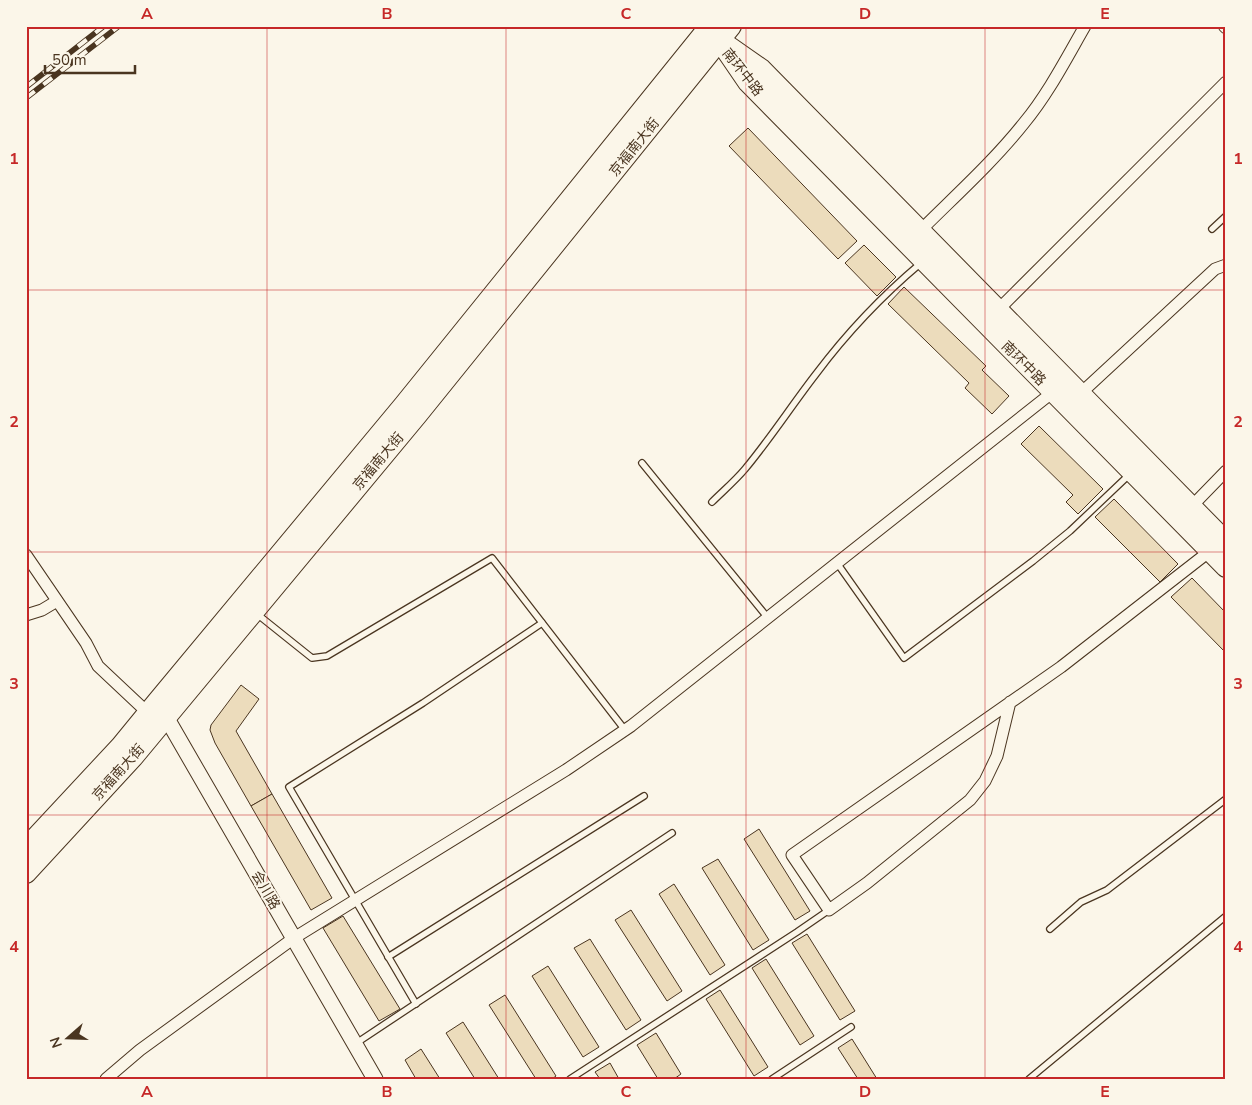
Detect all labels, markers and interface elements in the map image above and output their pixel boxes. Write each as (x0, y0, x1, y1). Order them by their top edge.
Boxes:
text: A (141, 3, 153, 25)
text: B (381, 3, 393, 25)
text: C (621, 3, 632, 25)
text: D (859, 3, 871, 25)
text: E (1100, 3, 1110, 25)
scale bar (45, 42, 135, 74)
street label: 南环中路 (718, 44, 767, 100)
text: 50 m (52, 50, 87, 70)
street label: 京福南大街 (605, 114, 664, 180)
text: 1 (9, 148, 19, 170)
text: 1 (1233, 148, 1243, 170)
street label: 南环中路 (997, 337, 1050, 390)
text: 2 (9, 411, 19, 433)
text: 2 (1233, 411, 1243, 433)
street label: 京福南大街 (349, 428, 408, 494)
text: 3 (9, 673, 19, 695)
text: 3 (1233, 673, 1243, 695)
street label: 京福南大街 (88, 740, 149, 805)
street label: 会川路 (247, 867, 284, 913)
text: 4 (9, 936, 19, 958)
text: 4 (1233, 936, 1243, 958)
north arrow (42, 1012, 92, 1062)
text: N (46, 1034, 67, 1050)
text: A (141, 1081, 153, 1103)
text: B (381, 1081, 393, 1103)
text: C (621, 1081, 632, 1103)
text: D (859, 1081, 871, 1103)
text: E (1100, 1081, 1110, 1103)

